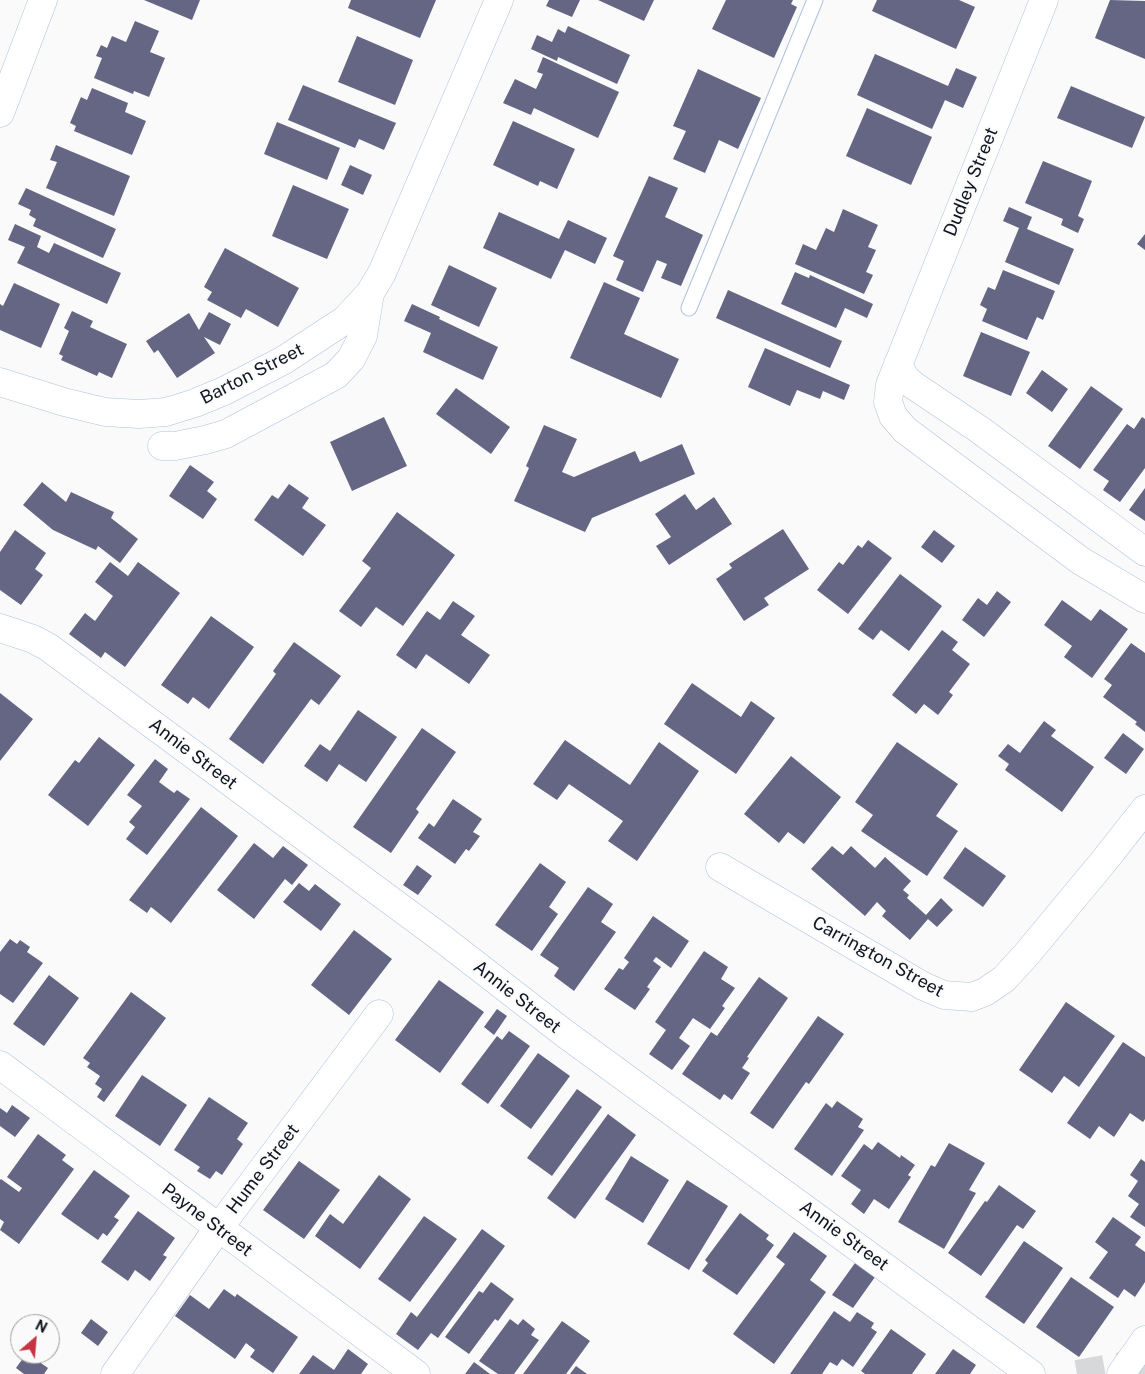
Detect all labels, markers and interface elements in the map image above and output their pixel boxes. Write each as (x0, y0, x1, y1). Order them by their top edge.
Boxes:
street label: Dudley Street (939, 124, 1003, 240)
street label: Barton Street (197, 339, 307, 409)
street label: Annie Street (145, 714, 241, 794)
street label: Carrington Street (809, 912, 947, 1002)
street label: Annie Street (469, 956, 565, 1038)
street label: Hume Street (222, 1120, 304, 1218)
street label: Payne Street (157, 1179, 257, 1261)
street label: Annie Street (795, 1196, 893, 1276)
north arrow (10, 1314, 60, 1364)
text: N (33, 1317, 50, 1336)

